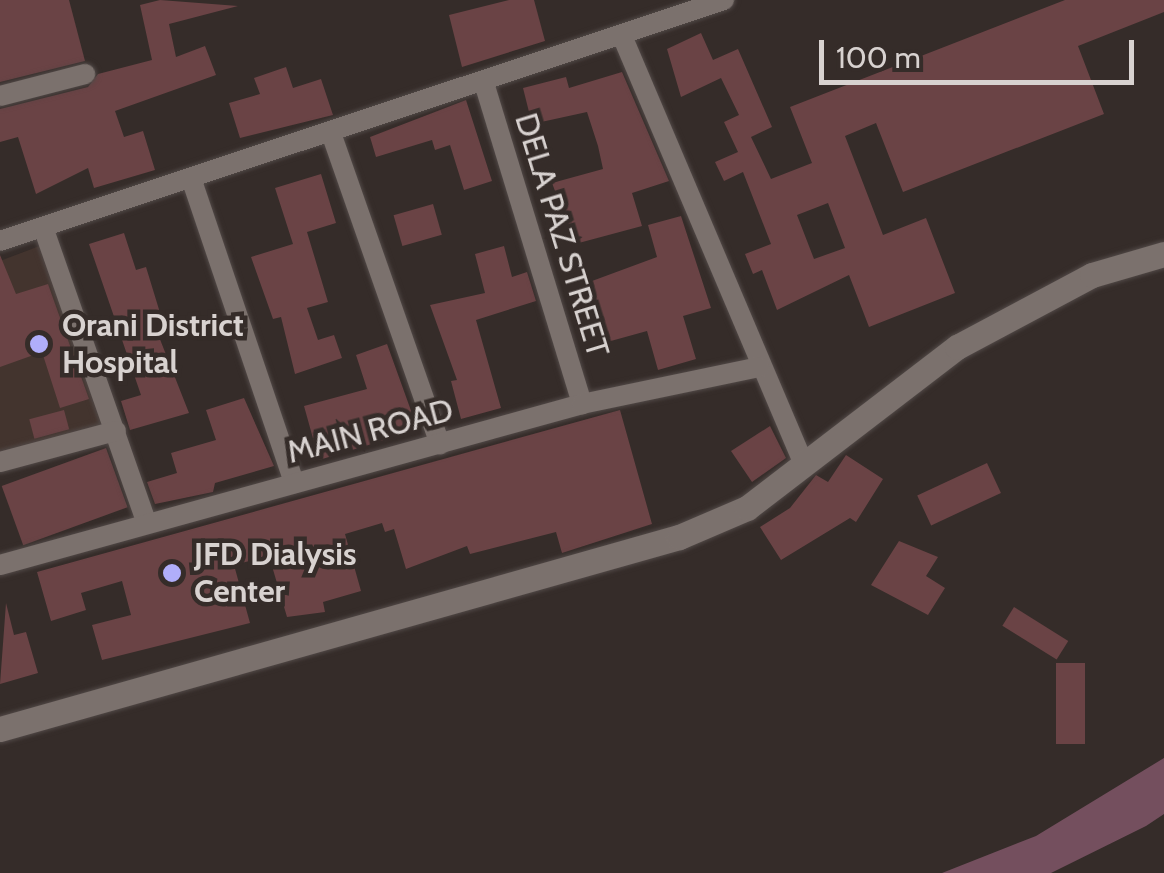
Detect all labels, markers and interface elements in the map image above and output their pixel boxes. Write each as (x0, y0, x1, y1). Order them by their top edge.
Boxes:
scale bar (824, 20, 1139, 82)
text: 100 m (836, 39, 921, 76)
street label: DELA PAZ STREET (507, 108, 617, 362)
place label: Orani District Hospital (62, 307, 244, 382)
marker: Orani District Hospital (26, 331, 52, 357)
street label: MAIN ROAD (283, 390, 457, 472)
place label: JFD Dialysis Center (194, 536, 357, 611)
marker: JFD Dialysis Center (159, 560, 185, 586)

